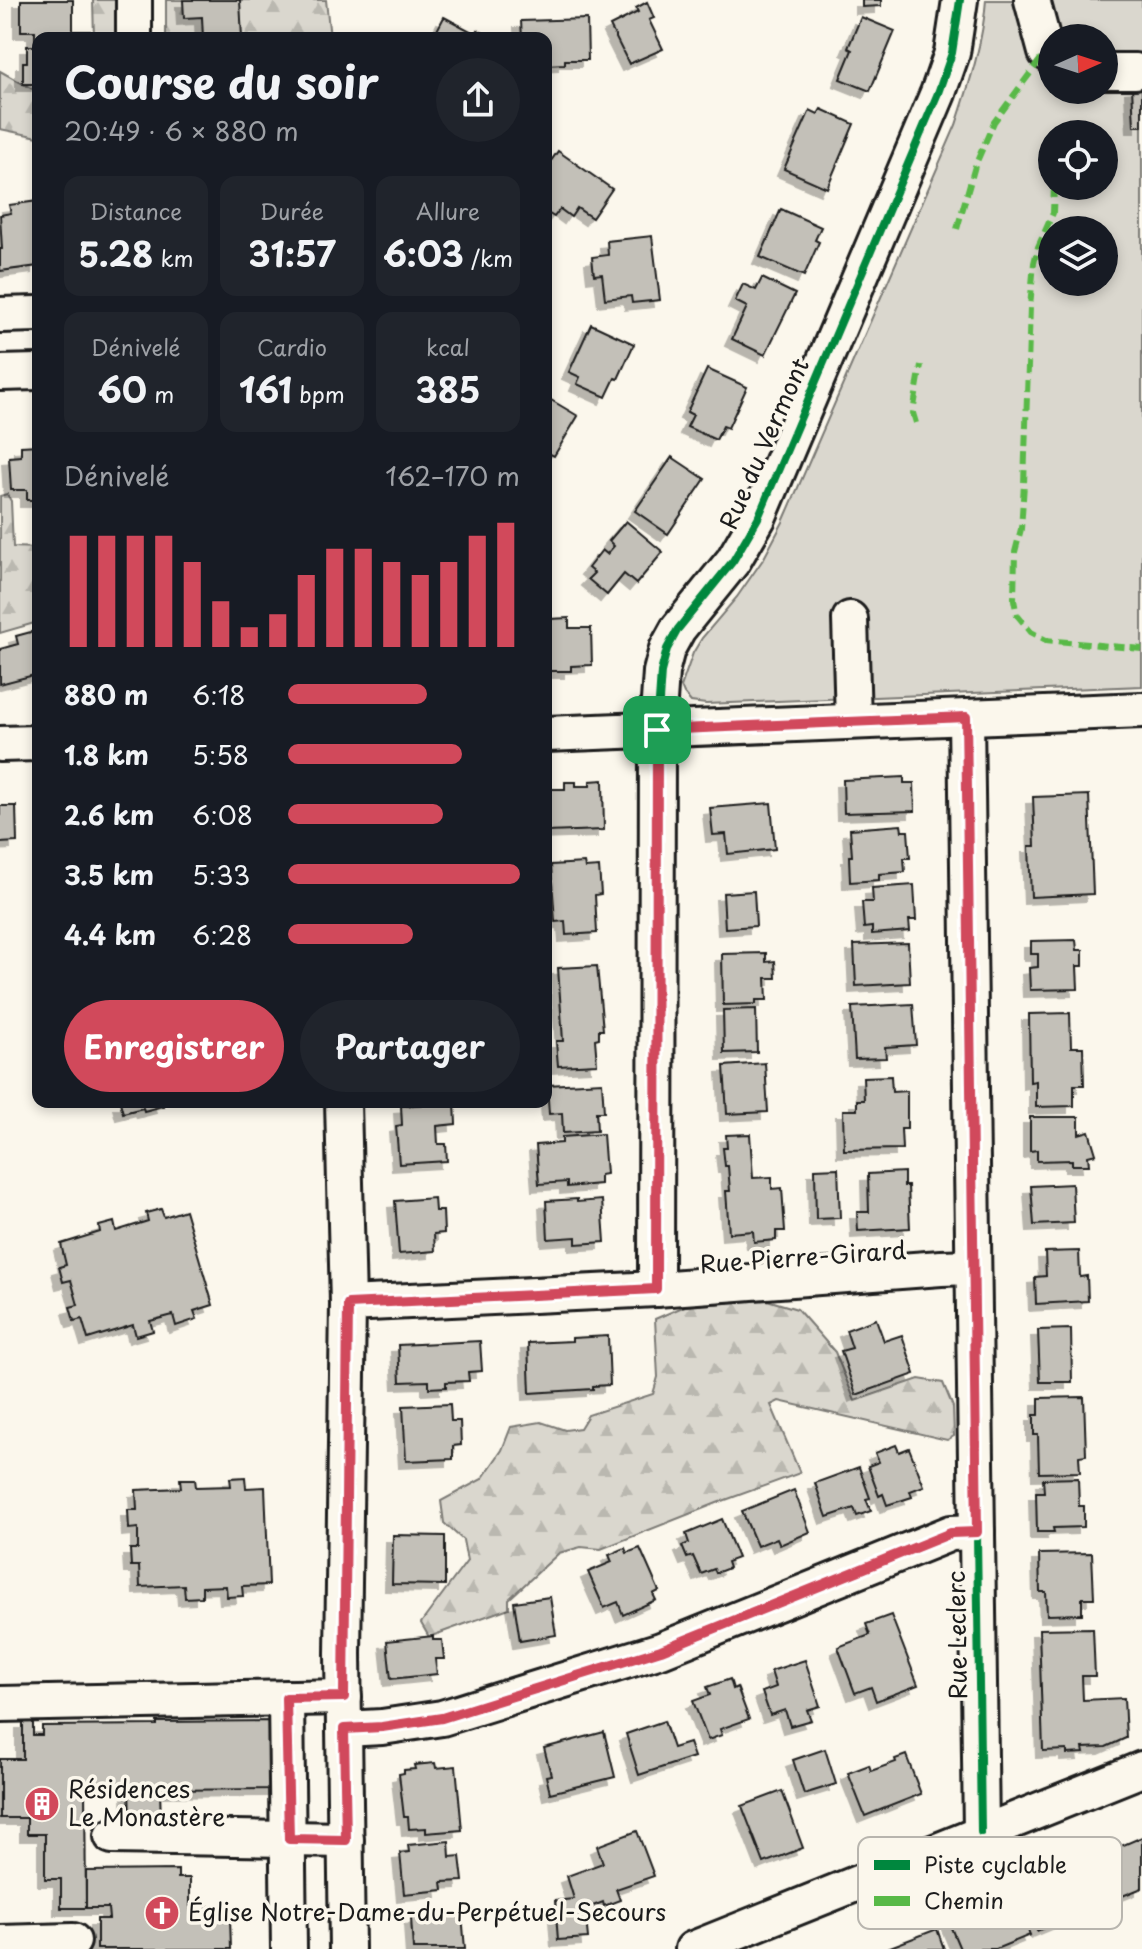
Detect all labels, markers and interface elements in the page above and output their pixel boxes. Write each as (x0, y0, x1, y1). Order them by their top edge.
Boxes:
north arrow (1038, 24, 1118, 104)
map controls (1038, 24, 1118, 296)
text: Course du soir (64, 48, 379, 114)
button: share (436, 58, 520, 142)
text: 20:49 · 6 × 880 m (64, 111, 299, 150)
button: locate (1038, 120, 1118, 200)
text: Distance (90, 194, 182, 227)
text: Durée (260, 194, 324, 227)
text: Allure (416, 194, 480, 227)
button: layers (1038, 216, 1118, 296)
text: 5.28 (78, 227, 153, 279)
text: 31:57 (248, 227, 336, 279)
text: 6:03 (383, 227, 464, 279)
text: km (153, 241, 194, 274)
text: /km (464, 241, 513, 274)
text: Dénivelé (91, 330, 181, 363)
text: Cardio (257, 330, 327, 363)
text: kcal (426, 330, 470, 363)
street label: Rue du Vermont (709, 352, 817, 534)
text: 60 (98, 363, 147, 415)
text: 161 (239, 363, 292, 415)
text: 385 (415, 363, 481, 415)
text: m (147, 377, 174, 410)
text: bpm (292, 377, 345, 410)
text: Dénivelé (64, 456, 169, 495)
text: 162–170 m (385, 456, 520, 495)
text: 880 m (64, 675, 148, 714)
text: 6:18 (192, 675, 246, 714)
pin (623, 696, 691, 764)
icon: arrive (635, 708, 679, 752)
text: 1.8 km (64, 735, 149, 774)
text: 5:58 (192, 735, 249, 774)
text: 2.6 km (64, 795, 154, 834)
text: 6:08 (192, 795, 253, 834)
text: 3.5 km (64, 855, 154, 894)
text: 5:33 (192, 855, 250, 894)
text: 4.4 km (64, 915, 156, 954)
text: 6:28 (192, 915, 252, 954)
button: Enregistrer (64, 1000, 284, 1092)
button: Partager (300, 1000, 520, 1092)
street label: Rue Pierre-Girard (698, 1231, 908, 1281)
street label: Rue Leclerc (937, 1570, 975, 1700)
place label: Résidences Le Monastère (68, 1770, 225, 1834)
building icon: Résidences Le Monastère (23, 1785, 61, 1823)
legend (858, 1837, 1122, 1929)
text: Piste cyclable (924, 1847, 1067, 1880)
text: Chemin (924, 1883, 1004, 1916)
place label: Église Notre-Dame-du-Perpétuel-Secours (188, 1893, 666, 1929)
church icon: Église Notre-Dame-du-Perpétuel-Secours (143, 1894, 181, 1932)

